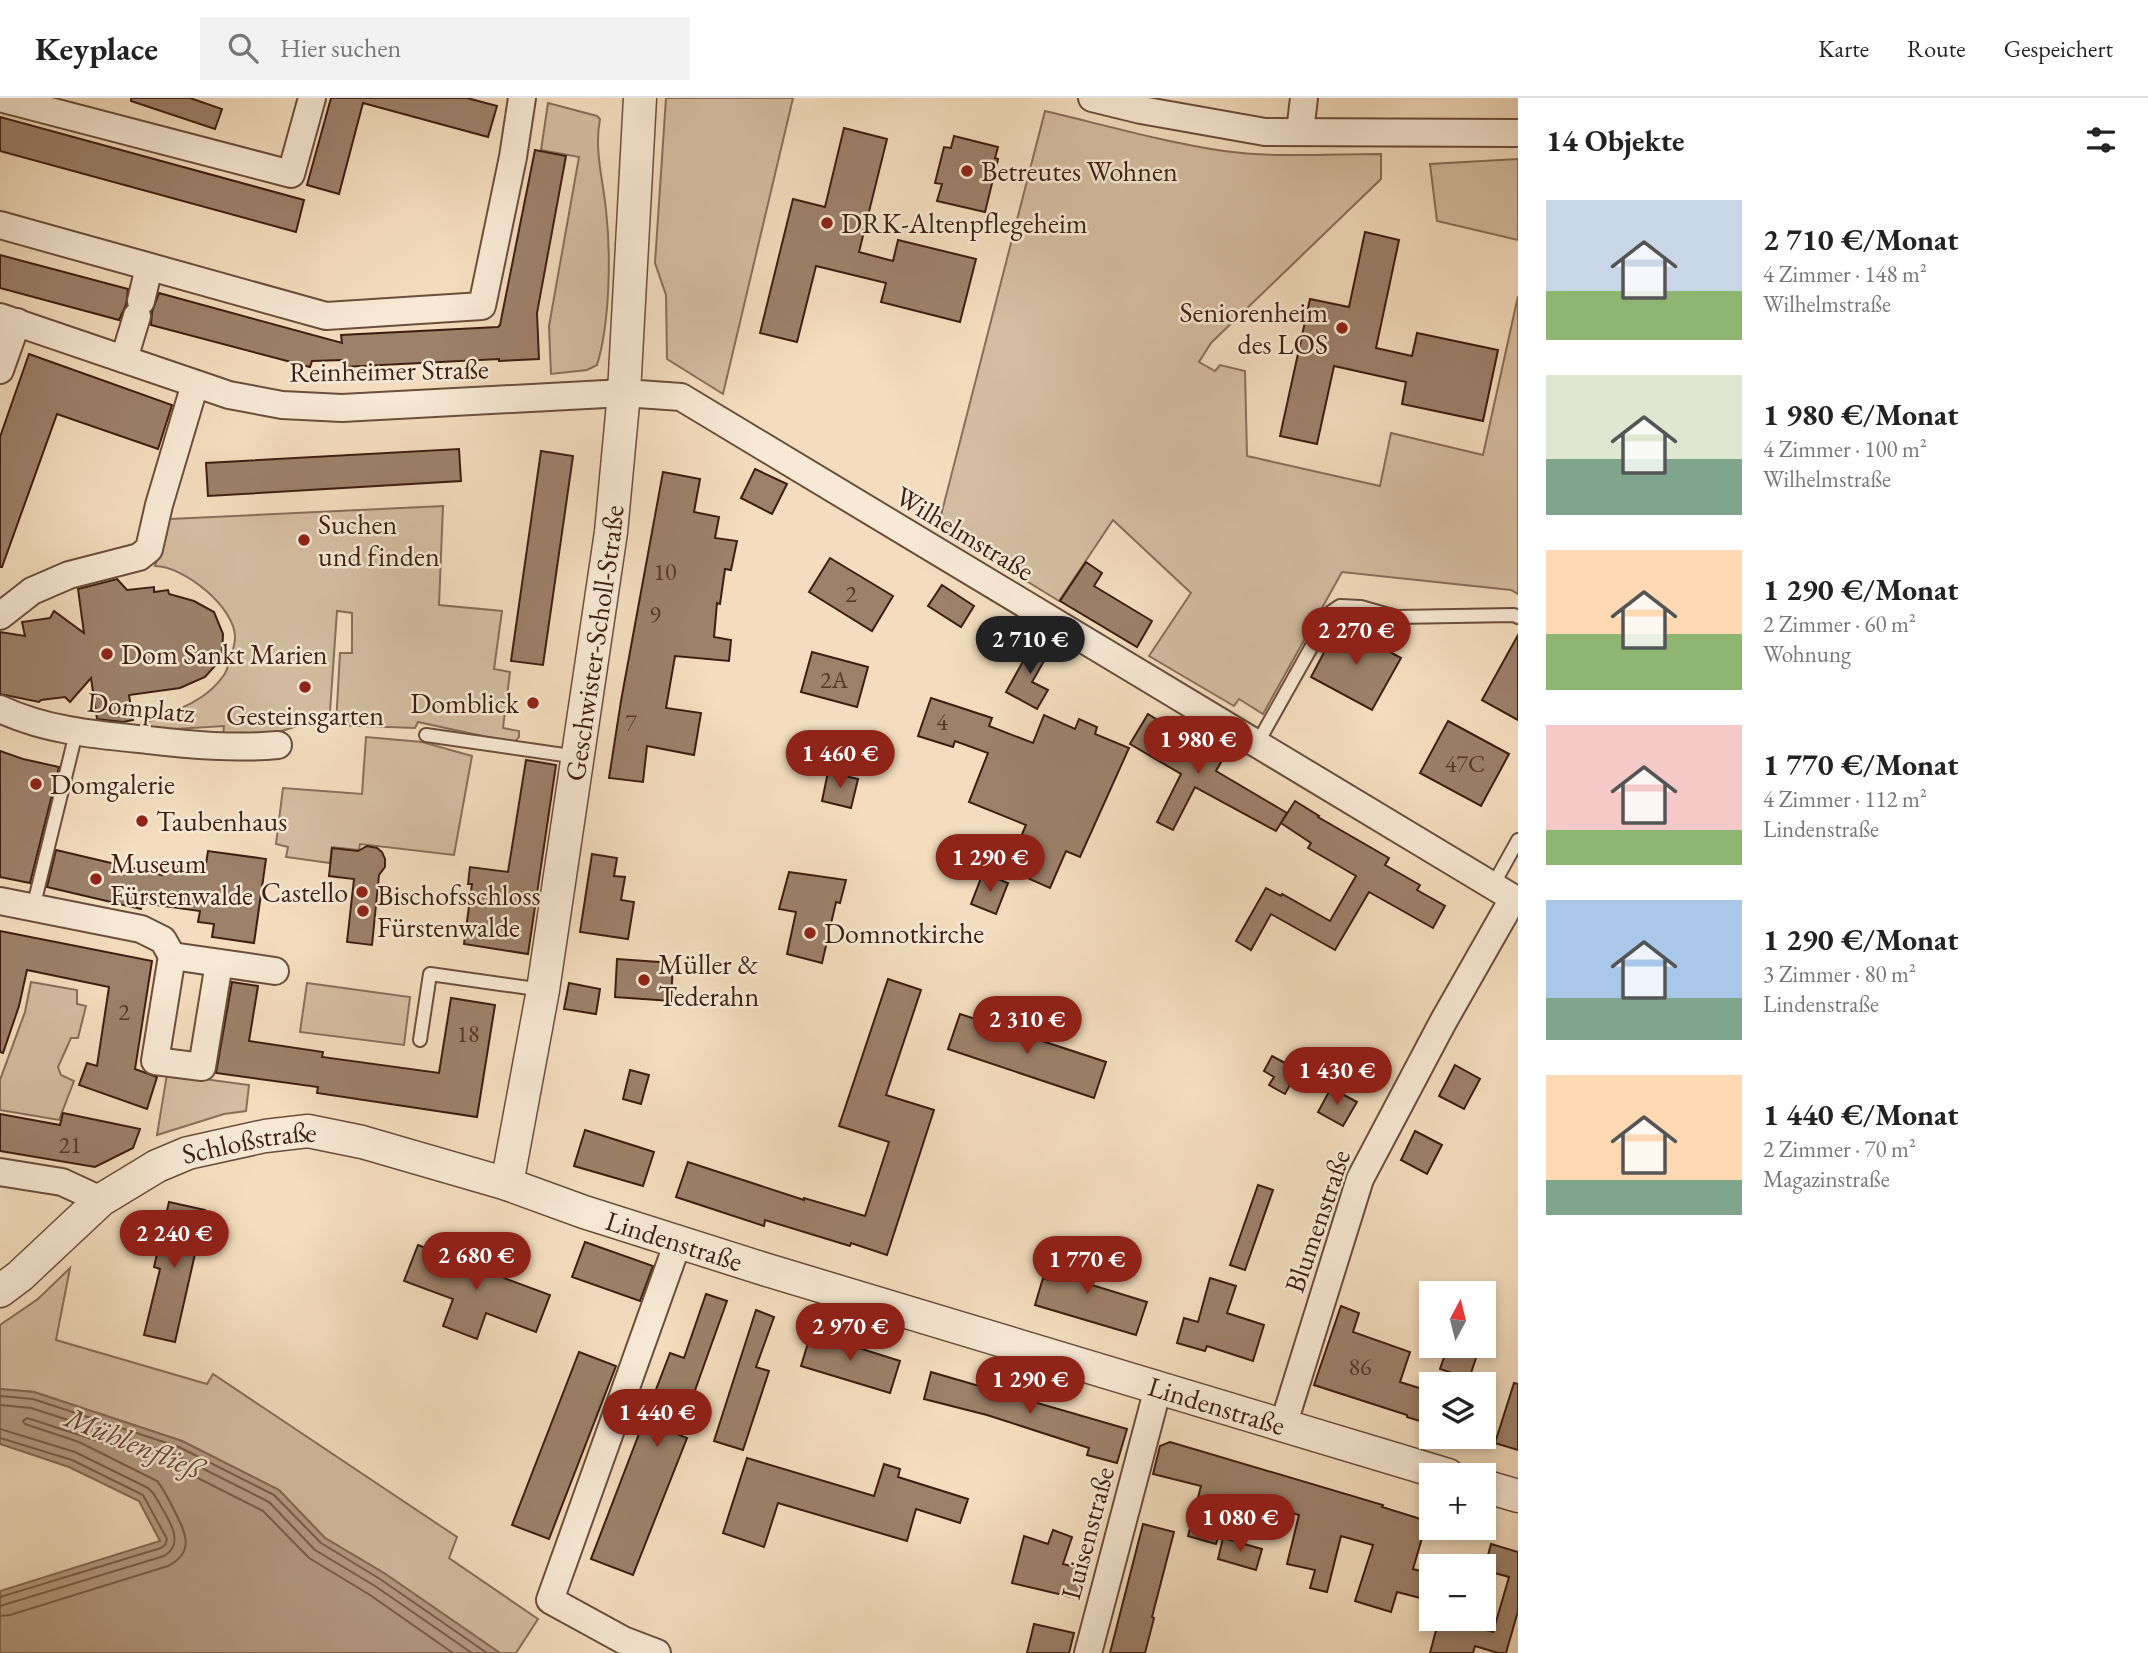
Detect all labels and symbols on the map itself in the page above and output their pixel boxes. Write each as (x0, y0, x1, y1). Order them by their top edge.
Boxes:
place label: Betreutes Wohnen (981, 153, 1178, 189)
marker: Betreutes Wohnen (959, 163, 975, 179)
place label: DRK-Altenpflegeheim (841, 205, 1088, 241)
marker: DRK-Altenpflegeheim (819, 215, 835, 231)
place label: Seniorenheim des LOS (1180, 294, 1328, 362)
marker: Seniorenheim des LOS (1334, 320, 1350, 336)
street label: Reinheimer Straße (289, 350, 489, 390)
street label: Wilhelmstraße (889, 477, 1041, 589)
street label: Geschwister-Scholl-Straße (556, 504, 631, 783)
place label: Suchen und finden (318, 506, 440, 574)
marker: Suchen und finden (296, 532, 312, 548)
house number: 10 (653, 556, 677, 587)
house number: 2 (845, 578, 857, 609)
house number: 9 (649, 599, 661, 630)
pin: 2 270 € (1291, 608, 1421, 667)
pin: 2 710 € (965, 616, 1095, 676)
place label: Dom Sankt Marien (121, 636, 328, 672)
marker: Dom Sankt Marien (99, 646, 115, 662)
house number: 2A (820, 664, 848, 695)
marker: Gesteinsgarten (297, 679, 313, 695)
street label: Domplatz (85, 683, 197, 731)
place label: Domblick (410, 685, 520, 721)
marker: Domblick (525, 695, 541, 711)
place label: Gesteinsgarten (226, 697, 384, 733)
house number: 4 (936, 706, 948, 737)
house number: 7 (625, 707, 637, 738)
pin: 1 980 € (1133, 716, 1263, 776)
pin: 1 460 € (775, 730, 905, 790)
house number: 47C (1445, 748, 1485, 779)
place label: Domgalerie (50, 766, 175, 802)
marker: Domgalerie (28, 776, 44, 792)
place label: Taubenhaus (156, 803, 287, 839)
marker: Taubenhaus (134, 813, 150, 829)
pin: 1 290 € (925, 834, 1055, 894)
place label: Museum Fürstenwalde (110, 845, 253, 913)
marker: Museum Fürstenwalde (88, 871, 104, 887)
place label: Castello (261, 874, 348, 910)
place label: Bischofsschloss Fürstenwalde (377, 877, 541, 945)
marker: Castello (354, 884, 370, 900)
marker: Bischofsschloss Fürstenwalde (355, 903, 371, 919)
place label: Domnotkirche (824, 915, 984, 951)
marker: Domnotkirche (802, 925, 818, 941)
place label: Müller & Tederahn (658, 946, 759, 1014)
marker: Müller & Tederahn (636, 972, 652, 988)
house number: 2 (118, 996, 130, 1027)
pin: 2 310 € (962, 996, 1092, 1056)
house number: 18 (456, 1018, 480, 1049)
pin: 1 430 € (1272, 1048, 1402, 1107)
street label: Schloßstraße (179, 1113, 321, 1172)
house number: 21 (58, 1129, 82, 1160)
street label: Blumenstraße (1276, 1145, 1358, 1297)
street label: Lindenstraße (601, 1202, 747, 1279)
pin: 2 240 € (109, 1210, 239, 1270)
pin: 2 680 € (411, 1232, 541, 1292)
pin: 1 770 € (1022, 1236, 1152, 1296)
north arrow (1419, 1281, 1496, 1358)
pin: 2 970 € (785, 1304, 915, 1363)
house number: 86 (1348, 1351, 1372, 1382)
pin: 1 290 € (965, 1356, 1095, 1416)
street label: Lindenstraße (1144, 1368, 1290, 1443)
pin: 1 440 € (592, 1390, 722, 1449)
water label: Mühlenfließ (58, 1397, 212, 1489)
street label: Luisenstraße (1052, 1463, 1122, 1603)
pin: 1 080 € (1175, 1494, 1305, 1554)

